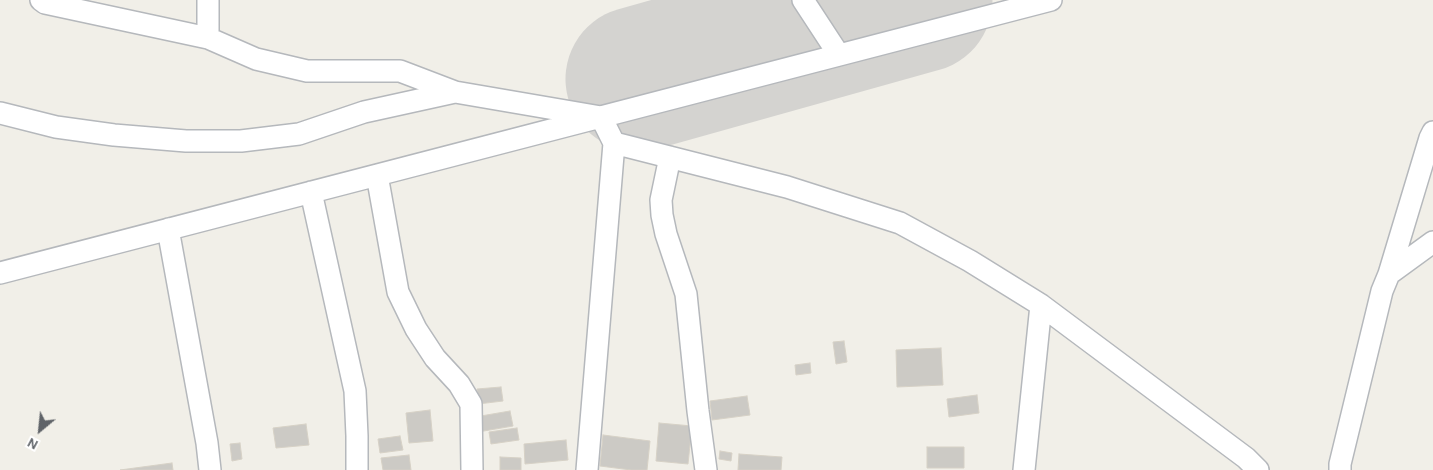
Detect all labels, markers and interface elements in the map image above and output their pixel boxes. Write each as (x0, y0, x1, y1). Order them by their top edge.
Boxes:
north arrow (15, 405, 65, 455)
text: N (24, 434, 41, 454)

